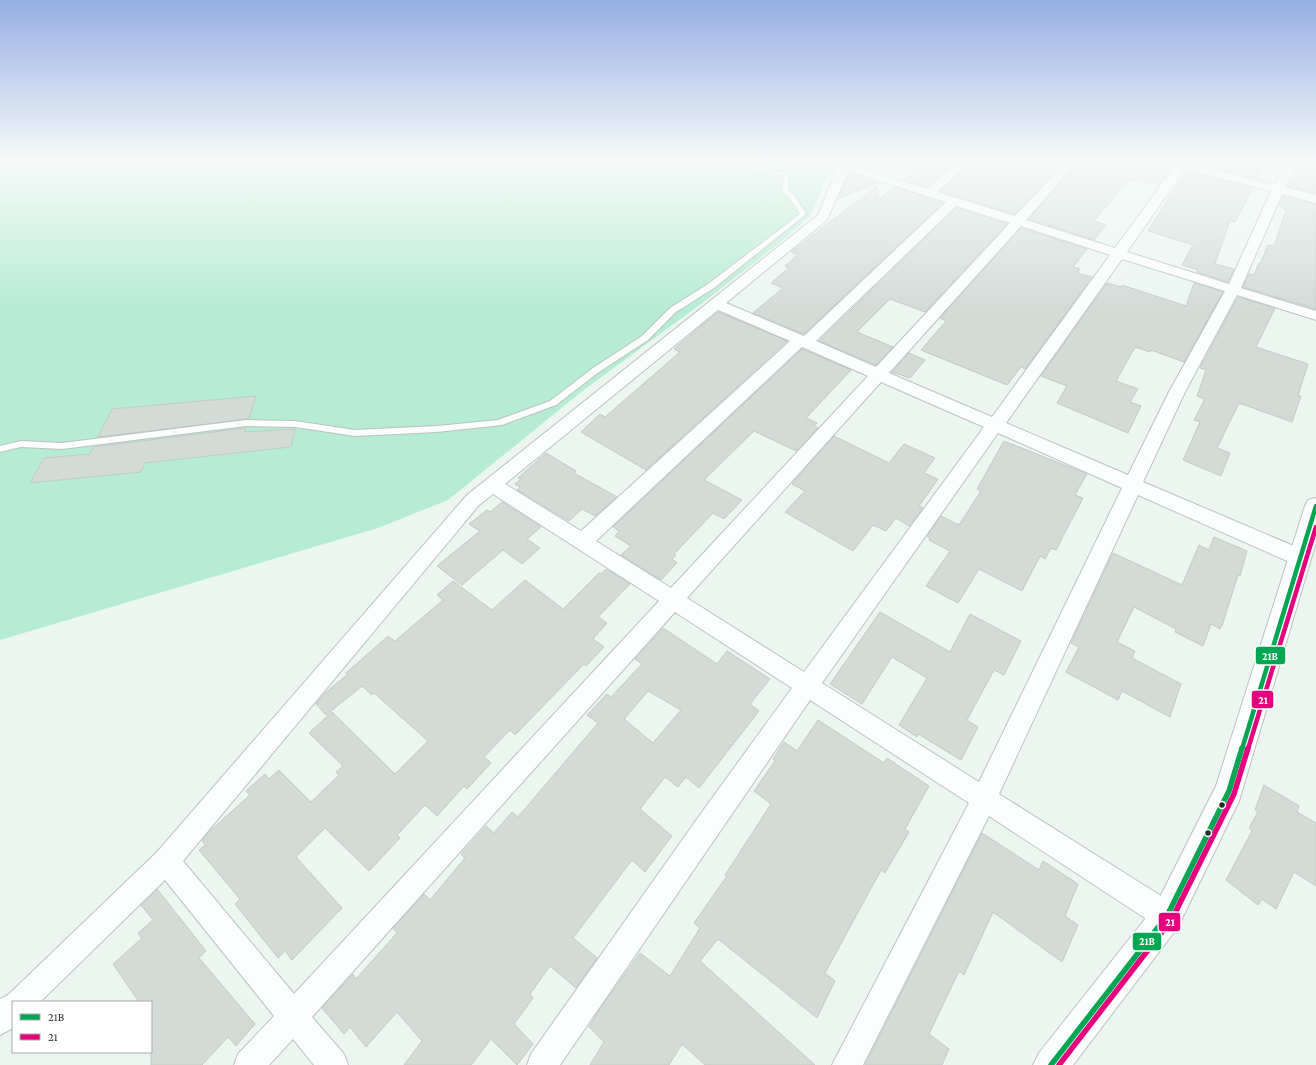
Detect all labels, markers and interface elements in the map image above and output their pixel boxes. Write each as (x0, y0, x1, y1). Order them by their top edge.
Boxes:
line badge: 21B (1255, 646, 1286, 665)
text: 21B (1262, 650, 1279, 662)
line badge: 21 (1251, 690, 1274, 709)
text: 21 (1258, 694, 1268, 706)
unlabelled marker (1217, 800, 1227, 810)
unlabelled marker (1203, 828, 1213, 838)
line badge: 21 (1158, 912, 1181, 932)
text: 21 (1165, 916, 1175, 928)
line badge: 21B (1132, 932, 1162, 951)
text: 21B (1139, 935, 1156, 947)
legend (12, 1001, 152, 1053)
text: 21B (48, 1010, 65, 1024)
text: 21 (48, 1030, 58, 1044)

